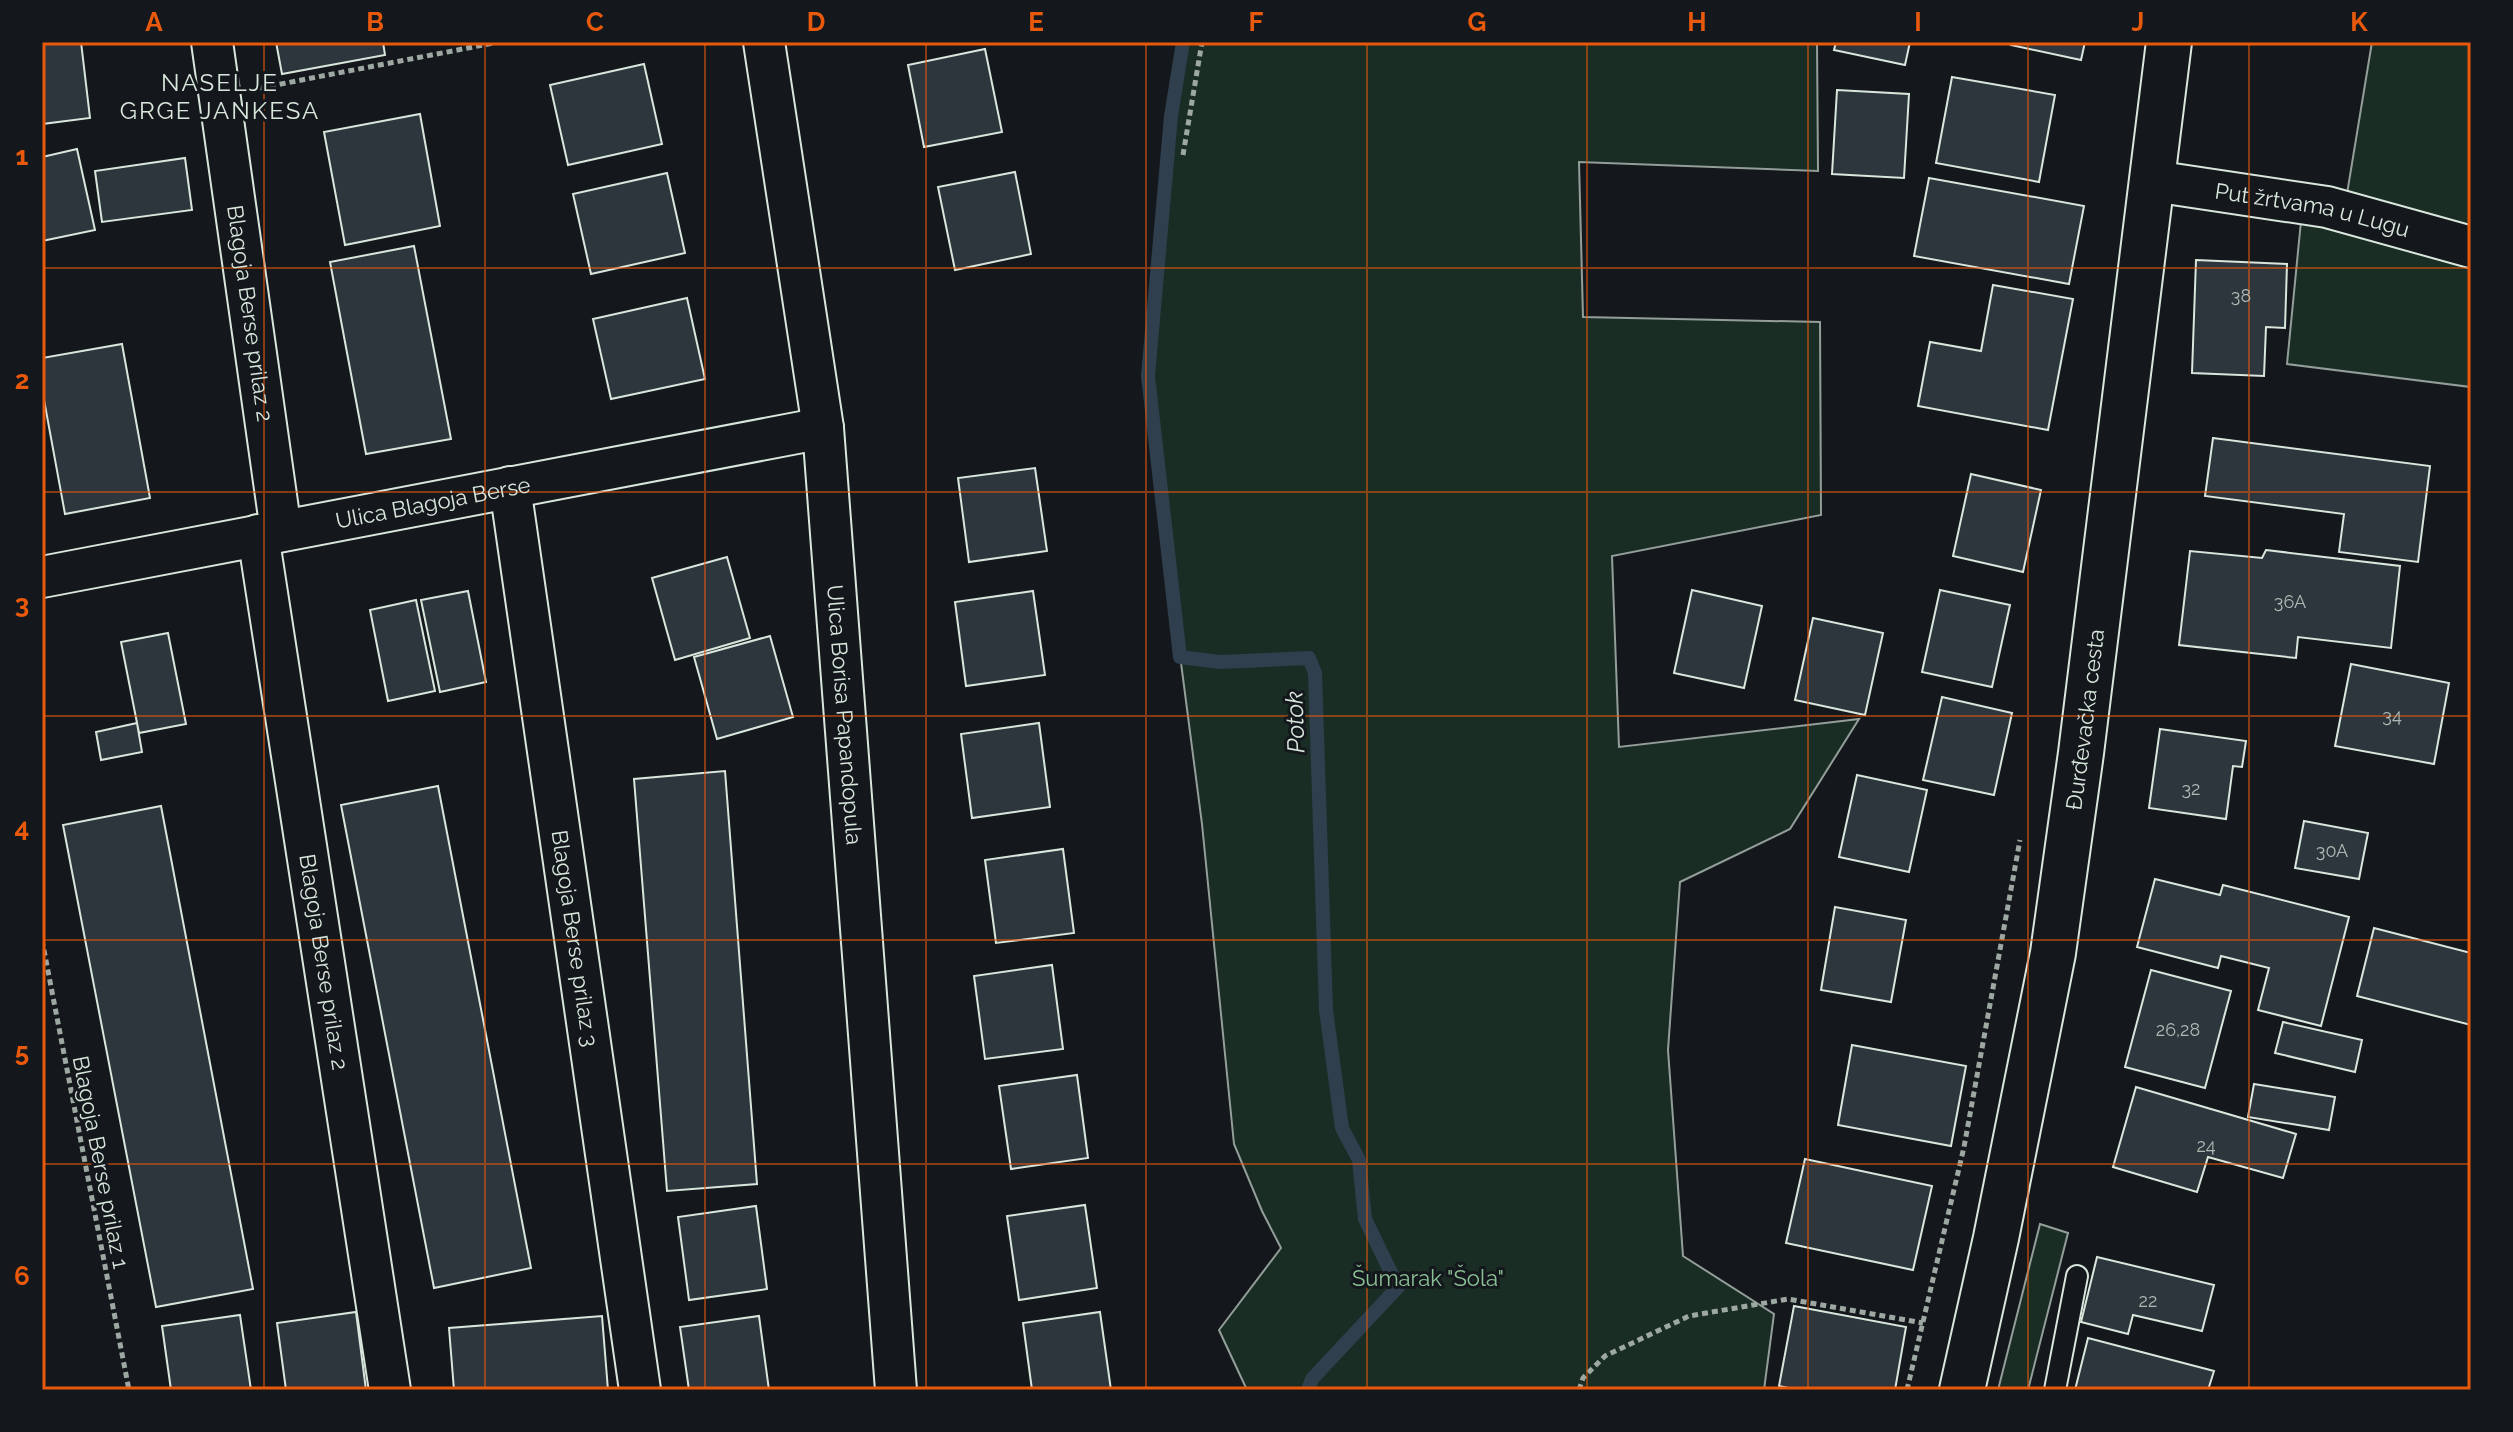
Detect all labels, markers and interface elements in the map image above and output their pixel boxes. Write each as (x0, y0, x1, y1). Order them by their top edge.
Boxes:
text: A (145, 7, 163, 37)
text: B (366, 7, 384, 37)
text: C (586, 7, 604, 37)
text: D (807, 7, 825, 37)
text: E (1028, 7, 1044, 37)
text: F (1249, 7, 1264, 37)
text: G (1468, 7, 1486, 37)
text: H (1687, 7, 1707, 37)
text: I (1914, 7, 1922, 37)
text: J (2132, 7, 2144, 37)
text: K (2350, 7, 2368, 37)
district label: NASELJE GRGE JANKESA (120, 68, 320, 125)
text: 1 (16, 141, 29, 171)
street label: Put žrtvama u Lugu (2213, 177, 2413, 242)
street label: Blagoja Berse prilaz 2 (222, 203, 278, 423)
house number: 38 (2231, 285, 2251, 306)
text: 2 (15, 365, 29, 395)
street label: Ulica Blagoja Berse (333, 471, 533, 534)
street label: Ulica Borisa Papandopula (822, 584, 868, 846)
text: 3 (15, 589, 29, 619)
house number: 36A (2274, 591, 2306, 612)
street label: Đurđevačka cesta (2060, 628, 2109, 812)
water label: Potok (1279, 690, 1311, 753)
house number: 34 (2382, 705, 2402, 726)
house number: 32 (2182, 778, 2201, 799)
text: 4 (15, 813, 29, 843)
street label: Blagoja Berse prilaz 3 (547, 828, 603, 1048)
house number: 30A (2316, 840, 2348, 861)
street label: Blagoja Berse prilaz 2 (294, 852, 353, 1072)
house number: 26,28 (2156, 1019, 2200, 1040)
text: 5 (15, 1037, 29, 1067)
street label: Blagoja Berse prilaz 1 (68, 1053, 134, 1271)
house number: 24 (2196, 1135, 2216, 1156)
text: 6 (14, 1261, 30, 1291)
park label: Šumarak "Šola" (1352, 1264, 1504, 1291)
house number: 22 (2139, 1290, 2157, 1311)

